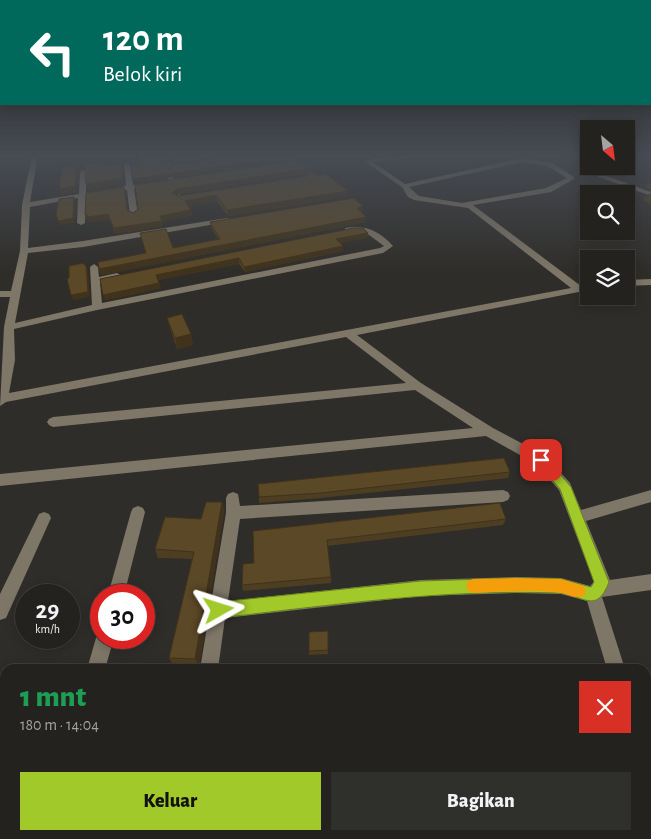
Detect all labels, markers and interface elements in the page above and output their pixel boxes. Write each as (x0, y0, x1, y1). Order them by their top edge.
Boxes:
icon: left (20, 20, 85, 85)
text: 120 m (103, 22, 184, 57)
text: Belok kiri (103, 63, 182, 85)
north arrow (580, 120, 635, 175)
map controls (580, 120, 635, 305)
button: search (580, 185, 635, 240)
button: layers (580, 250, 635, 305)
pin (520, 439, 562, 481)
icon: arrive (527, 446, 555, 474)
position arrow (192, 583, 244, 635)
speed limit sign: 30 (90, 584, 155, 649)
text: 29 (36, 598, 59, 623)
text: km/h (35, 623, 60, 635)
button: close (579, 681, 631, 733)
text: 1 mnt (20, 682, 86, 712)
text: 180 m · 14:04 (20, 717, 99, 733)
button: Keluar (20, 772, 321, 830)
button: Bagikan (331, 772, 631, 830)

